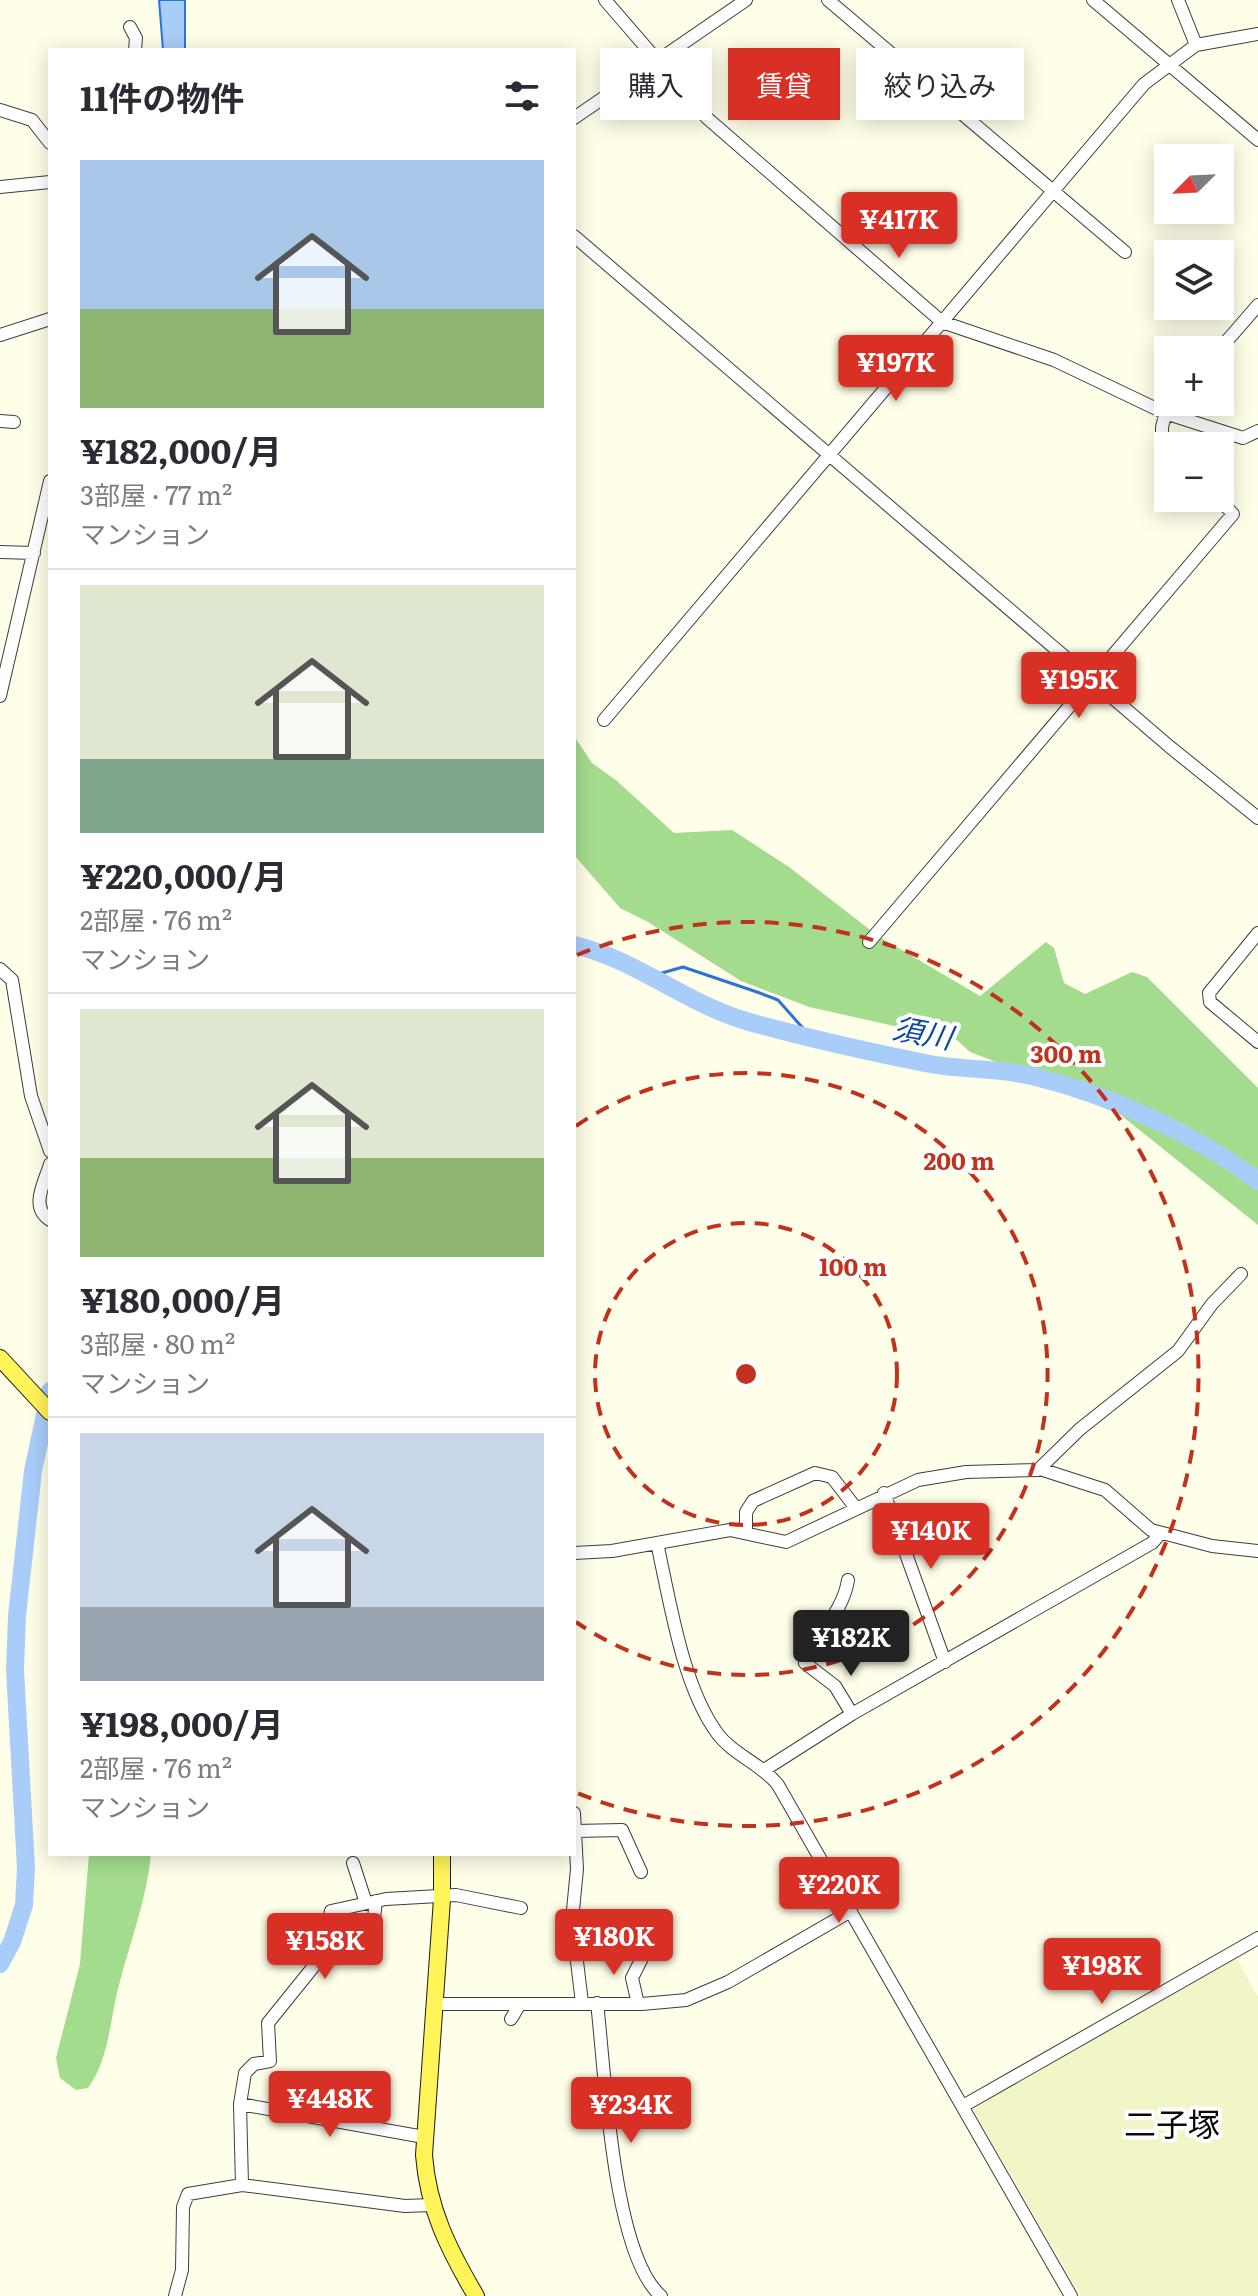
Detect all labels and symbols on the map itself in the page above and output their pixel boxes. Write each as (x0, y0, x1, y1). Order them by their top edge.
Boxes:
north arrow (1154, 144, 1234, 224)
pin: ¥417K (843, 192, 955, 260)
pin: ¥197K (840, 335, 952, 403)
pin: ¥195K (1023, 652, 1135, 720)
water label: 須川 (890, 1004, 959, 1058)
text: 300 m (1030, 1035, 1102, 1070)
text: 200 m (923, 1142, 995, 1177)
text: 100 m (819, 1248, 887, 1283)
centre of rings (732, 1360, 760, 1388)
pin: ¥140K (875, 1503, 987, 1571)
pin: ¥182K (795, 1610, 907, 1678)
pin: ¥220K (783, 1857, 895, 1925)
pin: ¥180K (558, 1909, 670, 1977)
pin: ¥158K (269, 1913, 381, 1981)
pin: ¥198K (1046, 1938, 1158, 2006)
pin: ¥448K (274, 2071, 386, 2139)
pin: ¥234K (575, 2077, 687, 2145)
district label: 二子塚 (1124, 2098, 1220, 2146)

